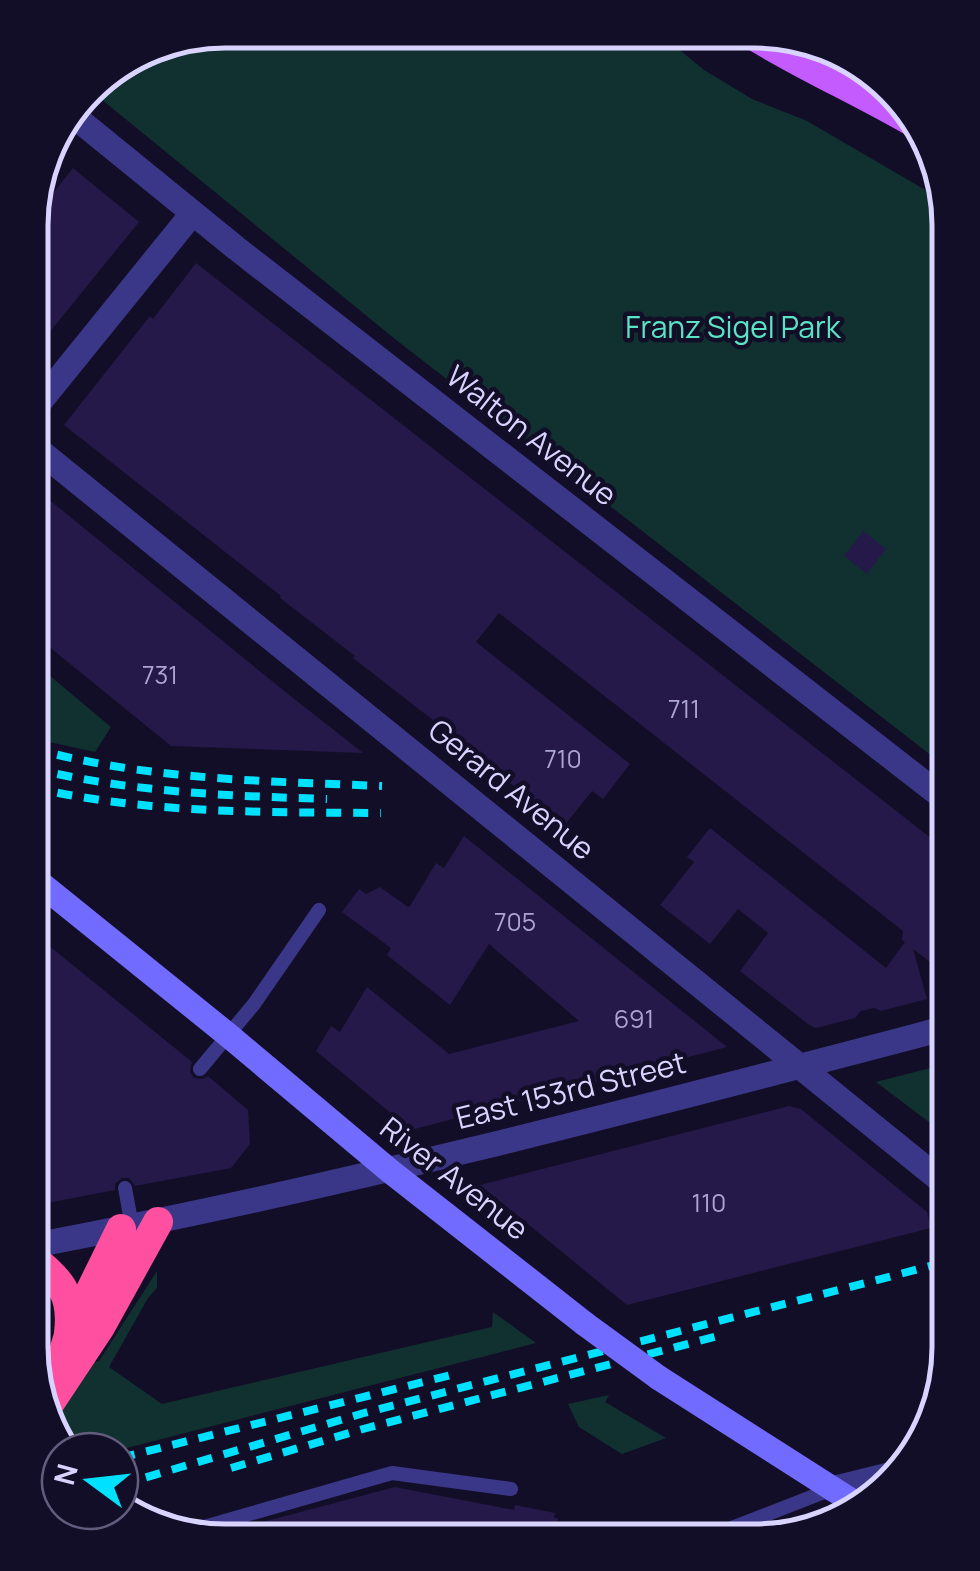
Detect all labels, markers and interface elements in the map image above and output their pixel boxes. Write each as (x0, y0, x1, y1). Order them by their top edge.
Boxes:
park label: Franz Sigel Park (625, 306, 842, 347)
street label: Walton Avenue (438, 355, 626, 514)
house number: 731 (142, 657, 178, 692)
house number: 711 (668, 691, 700, 726)
street label: Gerard Avenue (420, 709, 604, 869)
house number: 710 (544, 741, 582, 776)
house number: 705 (494, 904, 536, 939)
house number: 691 (614, 1001, 654, 1036)
street label: East 153rd Street (451, 1041, 690, 1138)
street label: River Avenue (372, 1107, 538, 1249)
house number: 110 (692, 1185, 726, 1220)
north arrow (40, 1431, 140, 1531)
text: N (44, 1460, 86, 1489)

